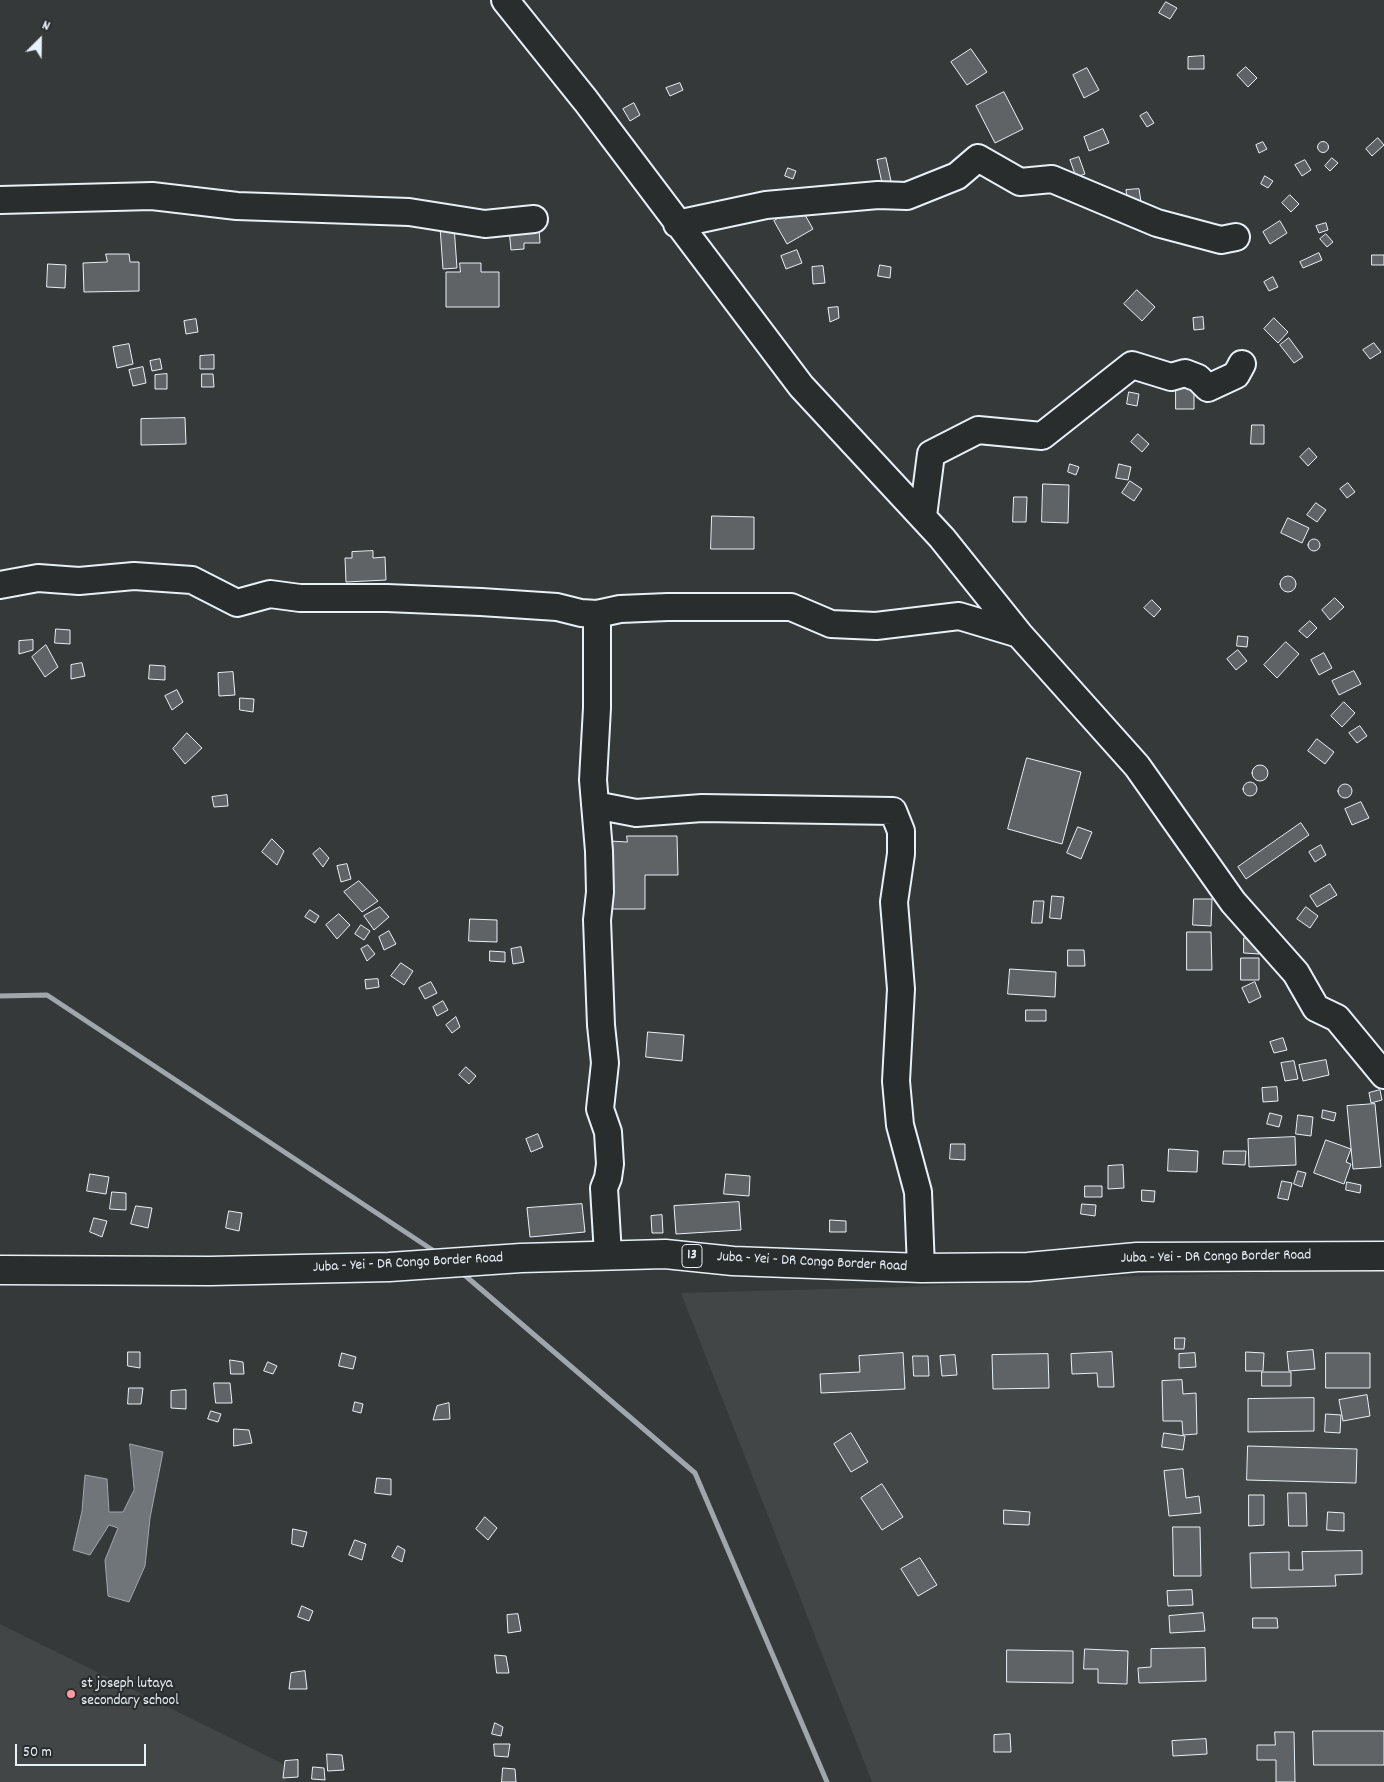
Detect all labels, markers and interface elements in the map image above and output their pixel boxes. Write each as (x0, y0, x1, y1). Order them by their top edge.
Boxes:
north arrow (15, 15, 65, 65)
text: N (39, 16, 53, 37)
road number: 13 (682, 1244, 702, 1268)
street label: Juba - Yei - DR Congo Border Road (1121, 1247, 1311, 1269)
street label: Juba - Yei - DR Congo Border Road (716, 1249, 908, 1277)
street label: Juba - Yei - DR Congo Border Road (312, 1250, 504, 1278)
place label: st joseph lutaya secondary school (81, 1676, 179, 1711)
marker: st joseph lutaya secondary school (65, 1688, 77, 1700)
scale bar (18, 1734, 149, 1766)
text: 50 m (23, 1742, 52, 1764)

